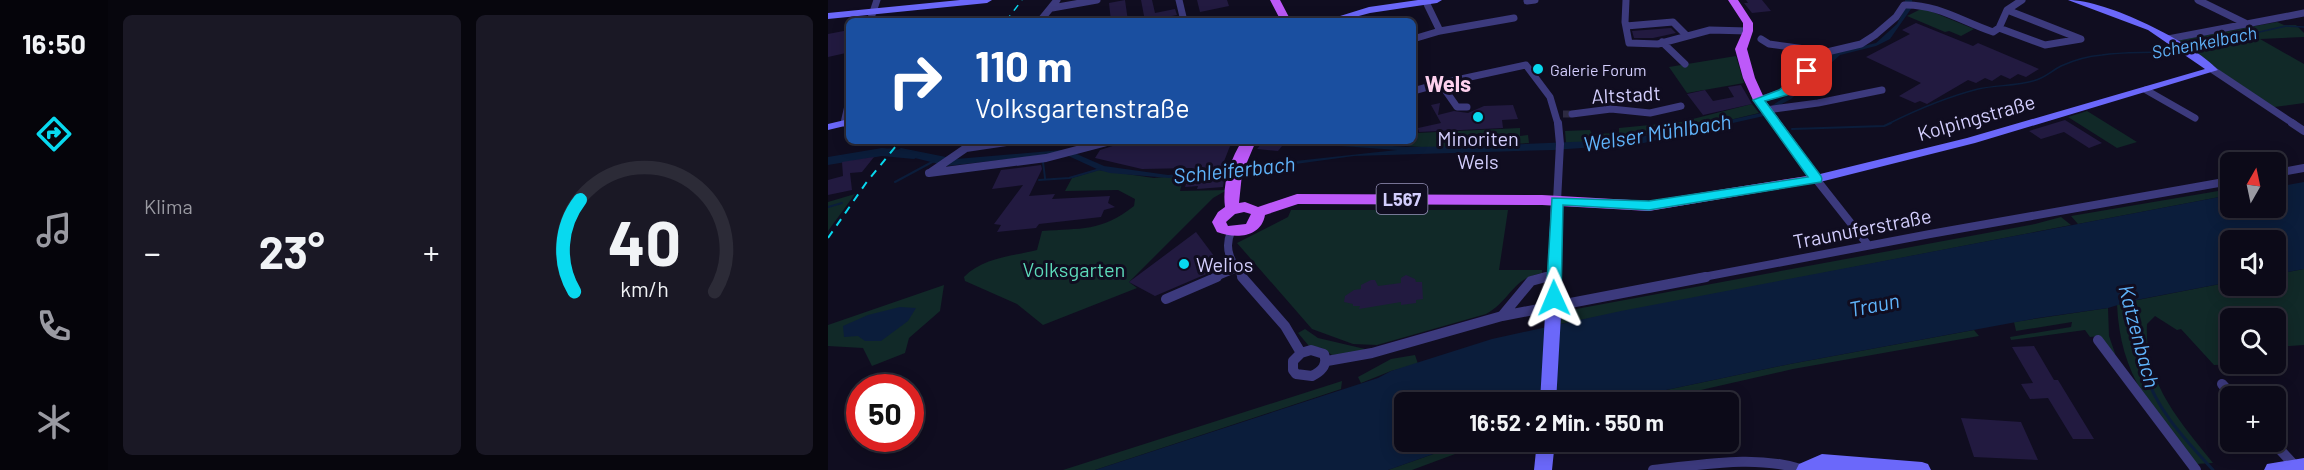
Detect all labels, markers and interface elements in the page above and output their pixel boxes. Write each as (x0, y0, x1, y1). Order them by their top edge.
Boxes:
water label: Schenkelbach (2150, 21, 2258, 63)
text: 16:50 (22, 27, 86, 59)
text: 110 m (975, 40, 1072, 90)
icon: right (876, 42, 954, 120)
pin (1781, 45, 1832, 96)
icon: arrive (1790, 54, 1823, 87)
place label: Galerie Forum (1550, 60, 1647, 79)
marker: Galerie Forum (1531, 62, 1545, 76)
district label: Wels (1425, 70, 1471, 96)
street label: Altstadt (1591, 80, 1661, 108)
street label: Kolpingstraße (1915, 89, 2037, 145)
text: Volksgartenstraße (975, 91, 1190, 123)
water label: Welser Mühlbach (1581, 108, 1733, 156)
marker: Minoriten Wels (1471, 110, 1485, 124)
icon: directions (33, 113, 75, 155)
place label: Minoriten Wels (1437, 126, 1519, 173)
water label: Schleiferbach (1172, 150, 1296, 188)
north arrow (2220, 152, 2286, 218)
map controls (2220, 152, 2286, 452)
road number: L567 (1376, 184, 1428, 214)
text: Klima (144, 194, 193, 218)
street label: Traunuferstraße (1791, 203, 1933, 253)
text: 40 (608, 204, 681, 278)
icon: music (33, 209, 75, 251)
text: 23° (259, 224, 325, 278)
button: sound (2220, 230, 2286, 296)
text: − (144, 232, 161, 272)
text: + (423, 232, 439, 272)
place label: Welios (1196, 252, 1253, 276)
park label: Volksgarten (1023, 257, 1125, 281)
marker: Welios (1177, 257, 1191, 271)
position arrow (1522, 266, 1586, 330)
text: km/h (620, 276, 669, 301)
water label: Katzenbach (2114, 282, 2166, 390)
water label: Traun (1847, 287, 1901, 321)
icon: phone (33, 305, 75, 347)
button: search (2220, 308, 2286, 374)
speed limit sign: 50 (846, 374, 924, 452)
button: + (2220, 386, 2286, 452)
icon: climate (33, 401, 75, 443)
text: 16:52 · 2 Min. · 550 m (1469, 409, 1664, 435)

